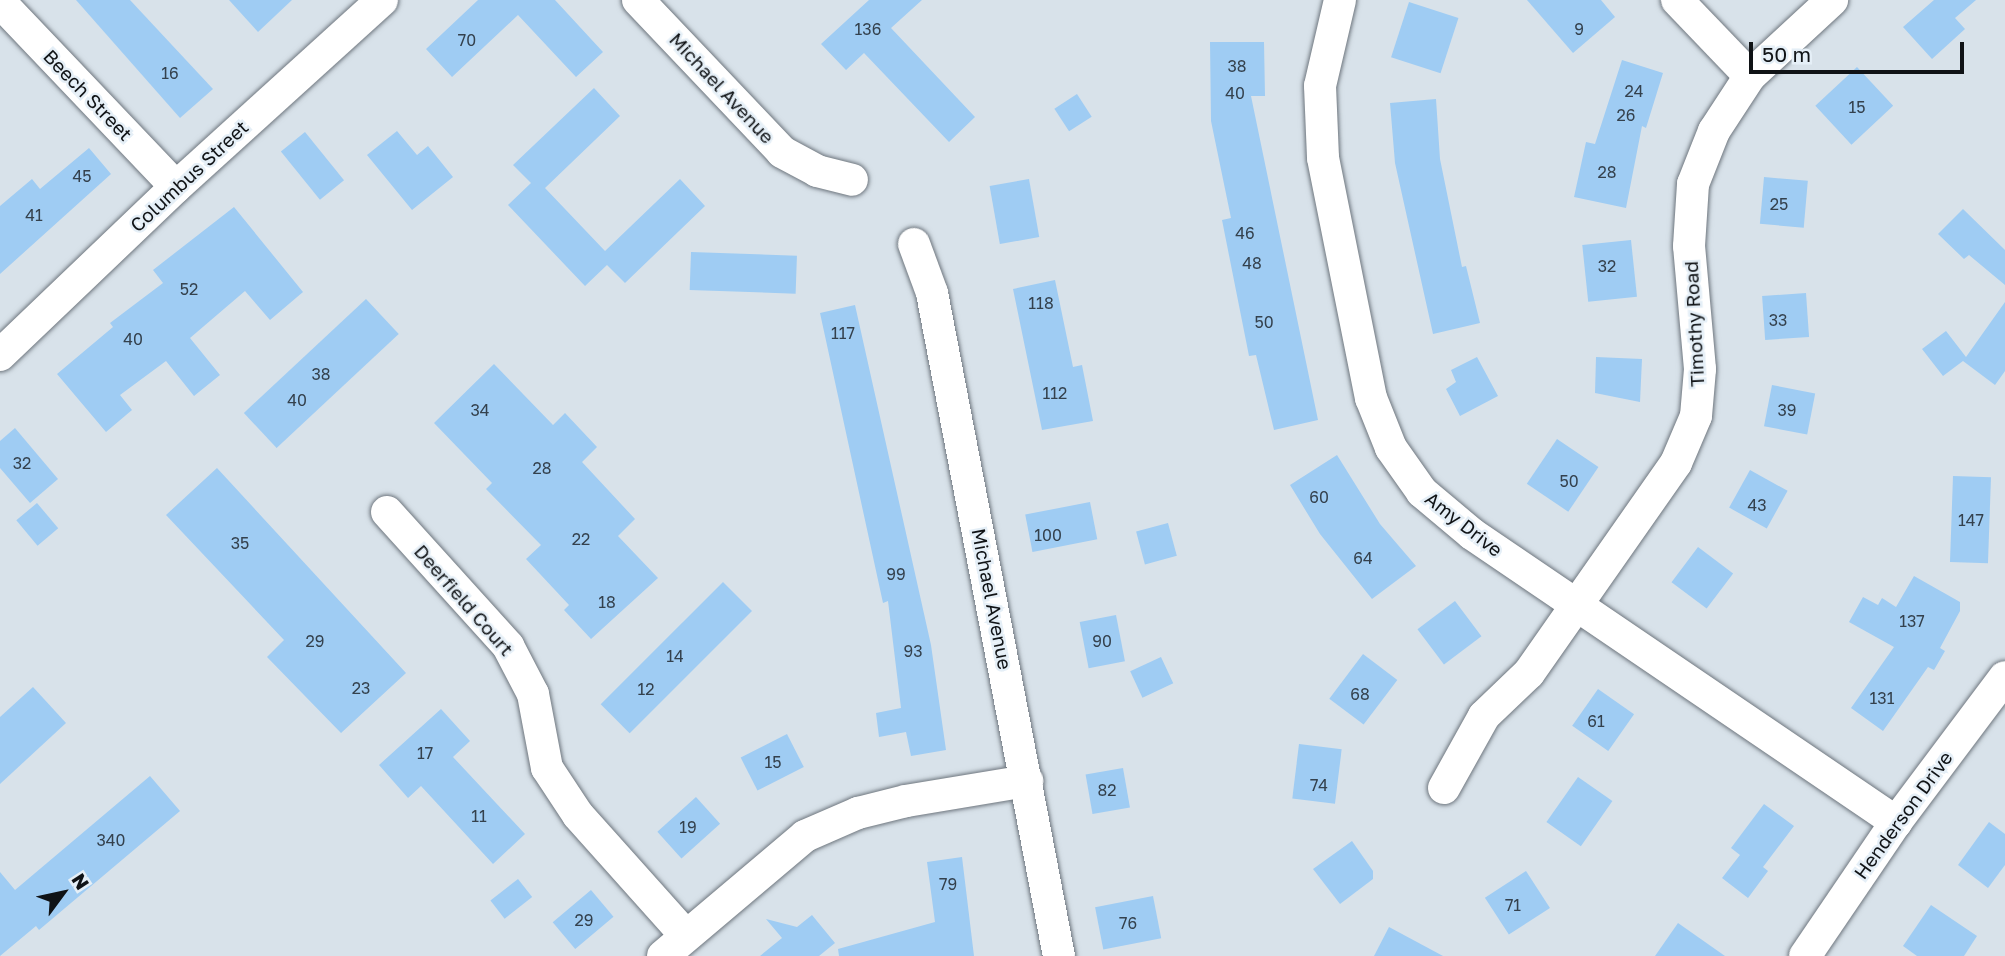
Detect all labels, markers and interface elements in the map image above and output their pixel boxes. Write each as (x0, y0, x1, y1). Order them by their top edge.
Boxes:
house number: 136 (855, 19, 881, 39)
house number: 9 (1574, 19, 1584, 39)
street label: Michael Avenue (665, 28, 779, 148)
scale bar (1753, 28, 1968, 72)
house number: 70 (458, 30, 476, 50)
text: 50 m (1762, 41, 1811, 67)
street label: Beech Street (39, 45, 137, 145)
house number: 38 (1227, 56, 1247, 76)
house number: 16 (161, 63, 179, 83)
house number: 24 (1624, 81, 1644, 101)
house number: 40 (1225, 83, 1245, 103)
house number: 15 (1848, 97, 1866, 117)
house number: 26 (1617, 105, 1635, 125)
street label: Columbus Street (125, 116, 253, 236)
house number: 28 (1597, 162, 1617, 182)
house number: 45 (72, 166, 92, 186)
house number: 25 (1770, 194, 1788, 214)
house number: 41 (25, 205, 43, 225)
house number: 46 (1235, 223, 1255, 243)
house number: 48 (1242, 253, 1262, 273)
house number: 32 (1598, 256, 1616, 276)
street label: Timothy Road (1679, 261, 1709, 387)
house number: 52 (180, 279, 198, 299)
house number: 118 (1028, 293, 1054, 313)
house number: 33 (1769, 310, 1787, 330)
house number: 50 (1254, 312, 1274, 332)
house number: 117 (831, 323, 855, 343)
house number: 40 (123, 329, 143, 349)
house number: 38 (311, 364, 331, 384)
house number: 112 (1043, 383, 1067, 403)
house number: 40 (287, 390, 307, 410)
house number: 34 (470, 400, 490, 420)
house number: 39 (1777, 400, 1797, 420)
house number: 32 (13, 453, 31, 473)
house number: 28 (532, 458, 552, 478)
house number: 50 (1559, 471, 1579, 491)
house number: 60 (1309, 487, 1329, 507)
street label: Amy Drive (1421, 487, 1507, 561)
house number: 43 (1747, 495, 1767, 515)
house number: 147 (1958, 510, 1984, 530)
house number: 100 (1034, 525, 1062, 545)
street label: Michael Avenue (967, 527, 1017, 671)
house number: 22 (572, 529, 590, 549)
house number: 35 (231, 533, 249, 553)
street label: Deerfield Court (410, 540, 518, 660)
house number: 64 (1353, 548, 1373, 568)
house number: 99 (886, 564, 906, 584)
house number: 18 (598, 592, 616, 612)
house number: 137 (1899, 611, 1925, 631)
house number: 29 (306, 631, 324, 651)
house number: 90 (1092, 631, 1112, 651)
house number: 93 (903, 641, 923, 661)
house number: 14 (666, 646, 684, 666)
house number: 23 (352, 678, 370, 698)
house number: 12 (637, 679, 655, 699)
house number: 68 (1350, 684, 1370, 704)
house number: 131 (1870, 688, 1894, 708)
house number: 61 (1587, 711, 1605, 731)
house number: 17 (417, 743, 433, 763)
street label: Henderson Drive (1849, 747, 1957, 883)
house number: 15 (764, 752, 782, 772)
house number: 74 (1310, 775, 1328, 795)
house number: 82 (1097, 780, 1117, 800)
house number: 11 (471, 806, 487, 826)
house number: 19 (679, 817, 697, 837)
house number: 340 (96, 830, 126, 850)
north arrow (28, 858, 98, 928)
text: N (67, 869, 95, 894)
house number: 79 (939, 874, 957, 894)
house number: 71 (1505, 895, 1521, 915)
house number: 29 (575, 910, 593, 930)
house number: 76 (1119, 913, 1137, 933)

